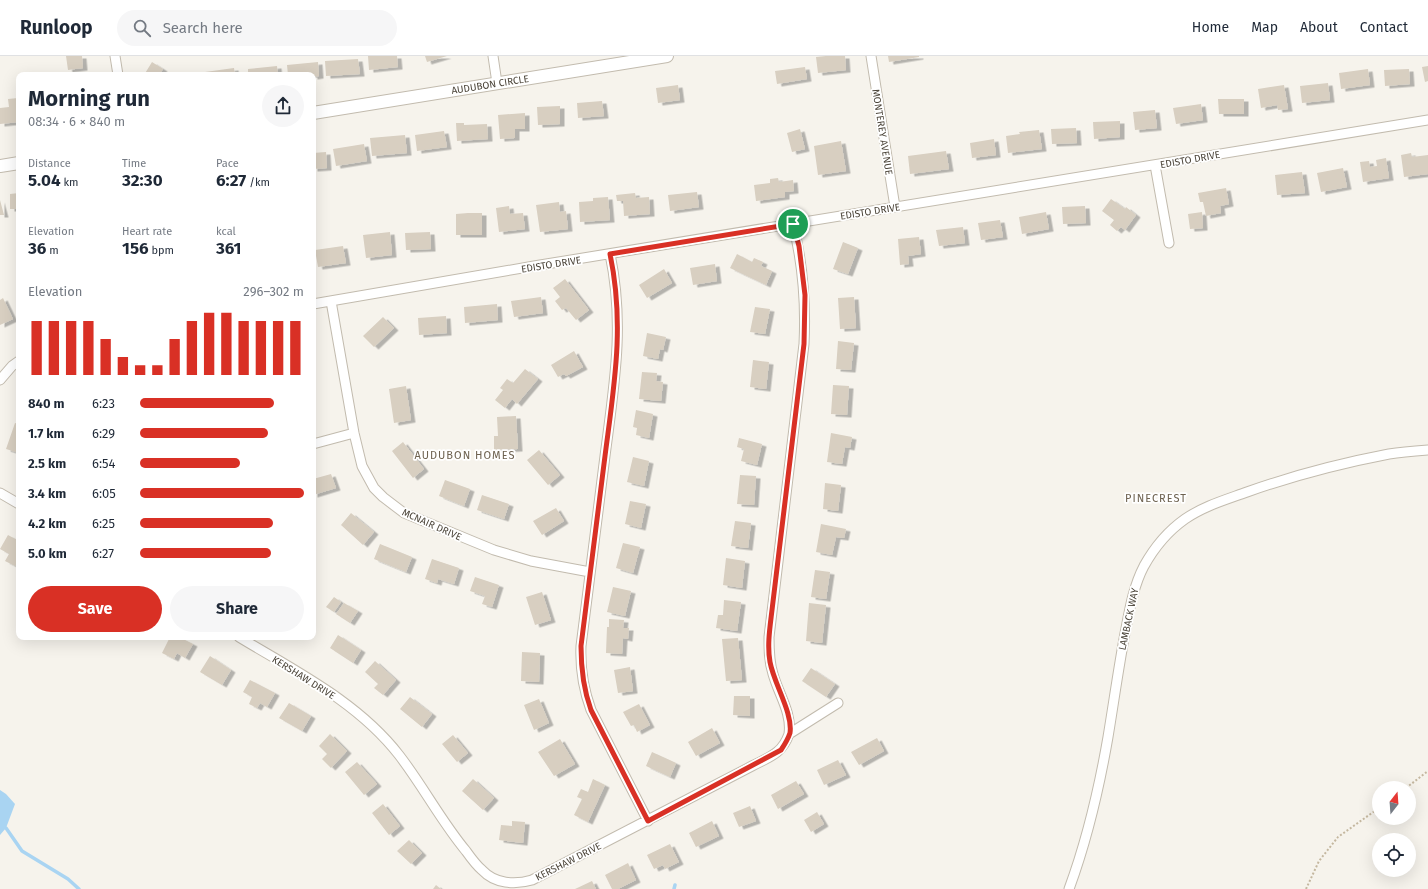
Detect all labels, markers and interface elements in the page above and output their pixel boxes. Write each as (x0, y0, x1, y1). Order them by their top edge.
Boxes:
search box (117, 10, 397, 46)
text: Runloop (20, 16, 93, 39)
icon: search (131, 17, 153, 39)
text: Search here (163, 19, 243, 37)
text: Home (1192, 19, 1229, 36)
text: Map (1251, 19, 1278, 36)
text: About (1300, 19, 1338, 36)
text: Contact (1360, 19, 1408, 36)
street label: AUDUBON CIRCLE (451, 73, 530, 97)
text: Morning run (28, 85, 150, 112)
button: share (262, 85, 304, 127)
street label: MONTEREY AVENUE (869, 88, 895, 176)
text: 08:34 · 6 × 840 m (28, 114, 125, 129)
street label: EDISTO DRIVE (1159, 149, 1221, 171)
text: Distance (28, 157, 71, 170)
text: Time (122, 157, 146, 170)
text: Pace (216, 157, 239, 170)
text: 5.04 (28, 170, 61, 191)
text: 32:30 (122, 170, 163, 191)
text: 6:27 (216, 170, 246, 191)
text: km (61, 176, 79, 189)
text: /km (246, 176, 270, 189)
street label: EDISTO DRIVE (839, 201, 901, 223)
pin (776, 207, 810, 241)
icon: arrive (782, 213, 804, 235)
text: Elevation (28, 225, 74, 238)
text: Heart rate (122, 225, 172, 238)
text: kcal (216, 225, 236, 238)
text: 36 (28, 238, 46, 259)
text: 156 (122, 238, 149, 259)
text: 361 (216, 238, 241, 259)
text: m (46, 244, 59, 257)
text: bpm (149, 244, 174, 257)
street label: EDISTO DRIVE (520, 254, 582, 276)
text: Elevation (28, 284, 82, 299)
text: 296–302 m (243, 284, 304, 299)
text: 840 m (28, 396, 65, 411)
text: 6:23 (92, 396, 115, 411)
text: 1.7 km (28, 426, 64, 441)
text: 6:29 (92, 426, 115, 441)
district label: AUDUBON HOMES (415, 449, 515, 462)
text: 2.5 km (28, 456, 66, 471)
text: 6:54 (92, 456, 116, 471)
text: 3.4 km (28, 486, 66, 501)
text: 6:05 (92, 486, 116, 501)
district label: PINECREST (1125, 492, 1187, 505)
street label: MCNAIR DRIVE (400, 506, 463, 543)
text: 4.2 km (28, 516, 66, 531)
text: 6:25 (92, 516, 115, 531)
text: 5.0 km (28, 546, 67, 561)
text: 6:27 (92, 546, 114, 561)
button: Save (28, 586, 162, 632)
button: Share (170, 586, 304, 632)
street label: LAMBACK WAY (1117, 587, 1142, 651)
street label: KERSHAW DRIVE (270, 654, 337, 702)
north arrow (1372, 781, 1416, 825)
map controls (1372, 781, 1416, 877)
button: locate (1372, 833, 1416, 877)
street label: KERSHAW DRIVE (533, 840, 603, 884)

